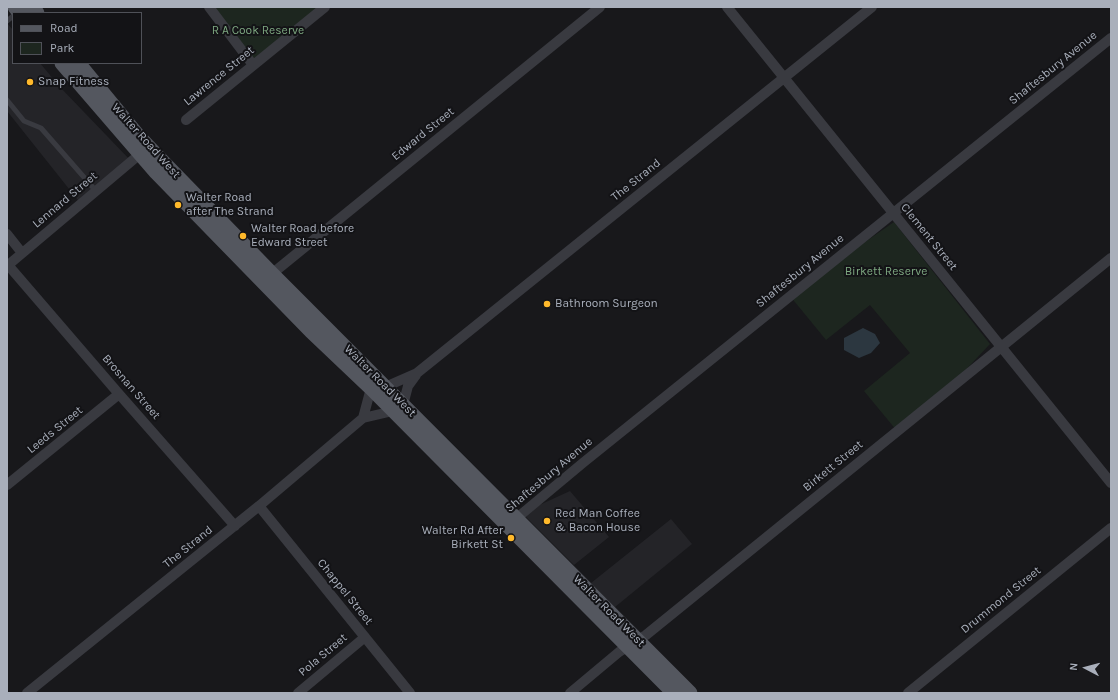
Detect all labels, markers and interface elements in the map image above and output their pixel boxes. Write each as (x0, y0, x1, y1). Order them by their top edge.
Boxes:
legend (12, 12, 142, 64)
text: Road (50, 21, 78, 35)
park label: R A Cook Reserve (212, 24, 304, 38)
street label: Shaftesbury Avenue (1006, 28, 1100, 108)
text: Park (50, 41, 74, 55)
street label: Lawrence Street (181, 43, 257, 109)
place label: Snap Fitness (38, 75, 109, 89)
marker: Snap Fitness (25, 77, 35, 87)
street label: Walter Road West (109, 101, 183, 181)
street label: Edward Street (389, 104, 457, 164)
street label: The Strand (608, 156, 664, 204)
street label: Lennard Street (30, 169, 100, 231)
place label: Walter Road after The Strand (186, 191, 274, 219)
marker: Walter Road after The Strand (173, 200, 183, 210)
street label: Clement Street (898, 201, 960, 273)
place label: Walter Road before Edward Street (251, 222, 354, 250)
marker: Walter Road before Edward Street (238, 231, 248, 241)
street label: Shaftesbury Avenue (753, 231, 847, 311)
park label: Birkett Reserve (845, 265, 927, 279)
place label: Bathroom Surgeon (555, 297, 658, 311)
marker: Bathroom Surgeon (542, 299, 552, 309)
street label: Walter Road West (341, 342, 419, 420)
street label: Brosnan Street (99, 352, 163, 422)
street label: Leeds Street (24, 403, 86, 457)
street label: Shaftesbury Avenue (503, 435, 595, 515)
street label: Birkett Street (800, 437, 866, 495)
place label: Red Man Coffee & Bacon House (555, 507, 640, 535)
marker: Red Man Coffee & Bacon House (542, 516, 552, 526)
street label: The Strand (160, 523, 216, 571)
place label: Walter Rd After Birkett St (422, 524, 503, 552)
marker: Walter Rd After Birkett St (506, 533, 516, 543)
street label: Chappel Street (314, 556, 376, 628)
street label: Drummond Street (958, 563, 1044, 637)
street label: Walter Road West (570, 572, 648, 650)
street label: Pola Street (296, 631, 350, 679)
north arrow (1066, 648, 1106, 688)
text: N (1067, 662, 1080, 671)

